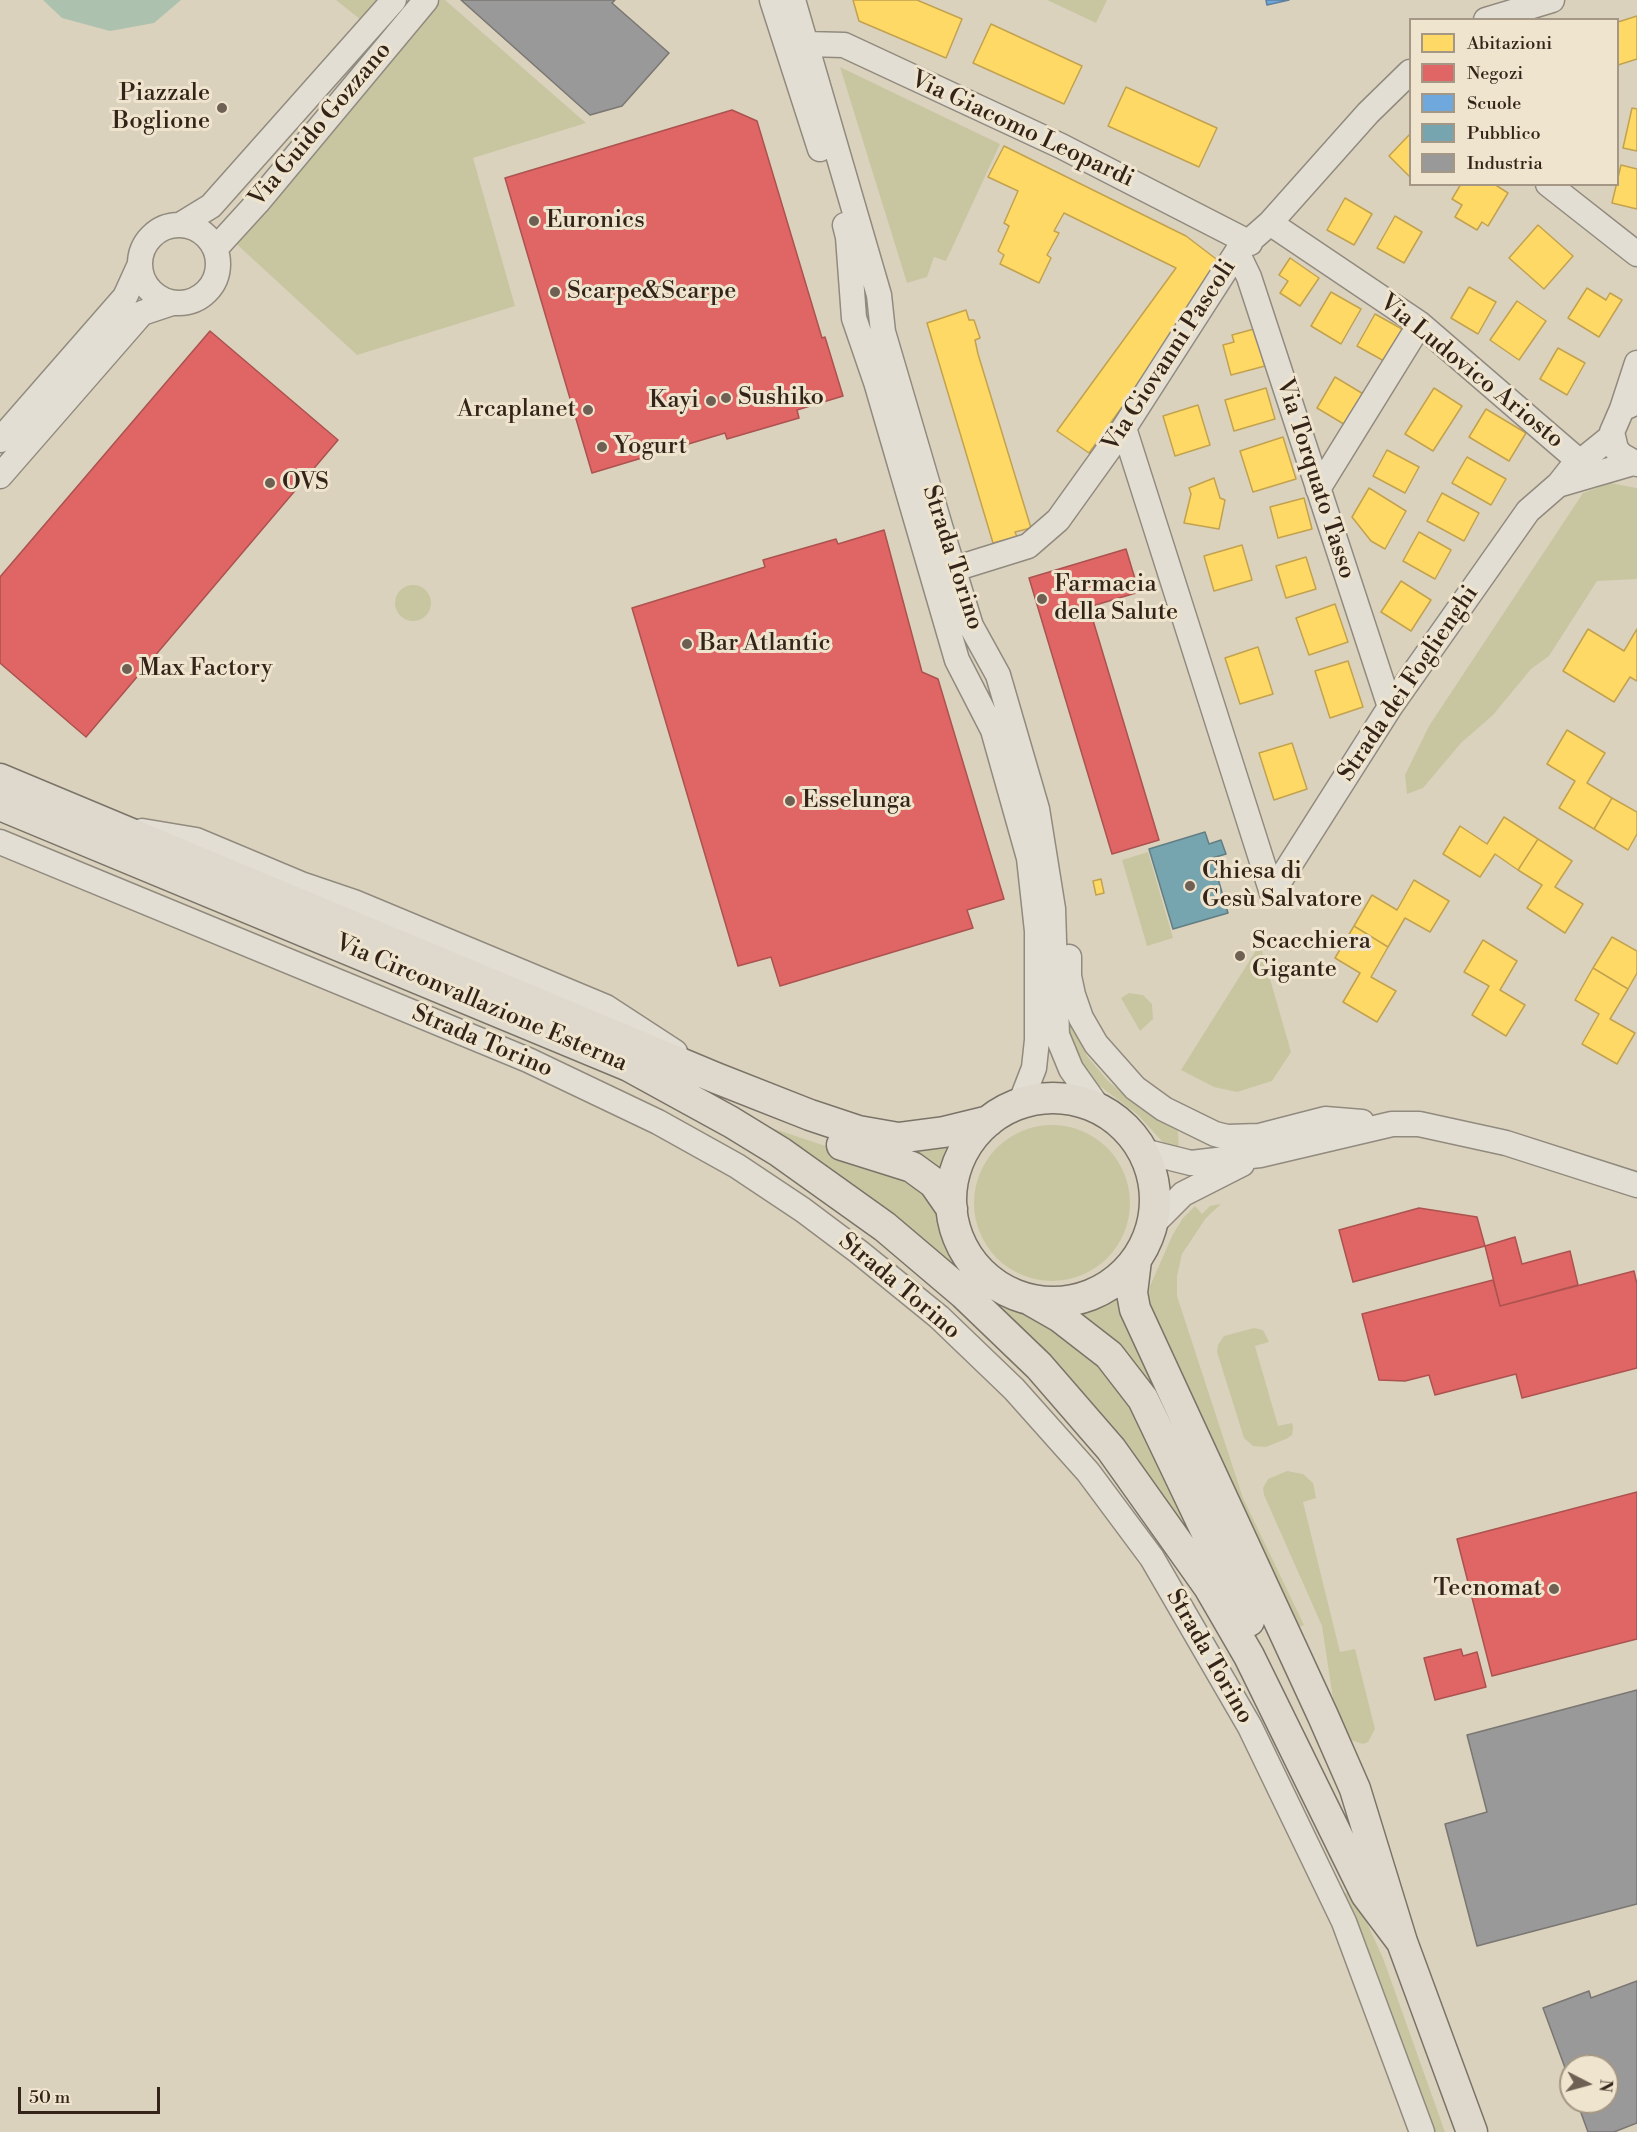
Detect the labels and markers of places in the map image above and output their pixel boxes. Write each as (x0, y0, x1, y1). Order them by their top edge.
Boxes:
place label: Piazzale Boglione (112, 80, 210, 136)
marker: Piazzale Boglione (215, 101, 229, 115)
place label: Euronics (546, 207, 645, 235)
marker: Euronics (527, 214, 541, 228)
place label: Scarpe&Scarpe (567, 278, 736, 306)
marker: Scarpe&Scarpe (548, 285, 562, 299)
place label: Sushiko (738, 384, 824, 412)
place label: Kayi (649, 387, 699, 415)
marker: Sushiko (719, 391, 733, 405)
marker: Kayi (704, 394, 718, 408)
place label: Arcaplanet (457, 396, 576, 424)
marker: Arcaplanet (581, 403, 595, 417)
place label: Yogurt (614, 433, 687, 461)
marker: Yogurt (595, 440, 609, 454)
place label: OVS (282, 469, 329, 497)
marker: OVS (263, 476, 277, 490)
place label: Farmacia della Salute (1054, 571, 1178, 627)
marker: Farmacia della Salute (1035, 592, 1049, 606)
place label: Bar Atlantic (699, 630, 831, 658)
marker: Bar Atlantic (680, 637, 694, 651)
place label: Max Factory (139, 655, 273, 683)
marker: Max Factory (120, 662, 134, 676)
place label: Esselunga (802, 787, 911, 815)
marker: Esselunga (783, 794, 797, 808)
place label: Chiesa di Gesù Salvatore (1202, 858, 1362, 914)
marker: Chiesa di Gesù Salvatore (1183, 879, 1197, 893)
place label: Scacchiera Gigante (1252, 928, 1371, 984)
marker: Scacchiera Gigante (1233, 949, 1247, 963)
place label: Tecnomat (1434, 1575, 1542, 1603)
marker: Tecnomat (1547, 1582, 1561, 1596)

